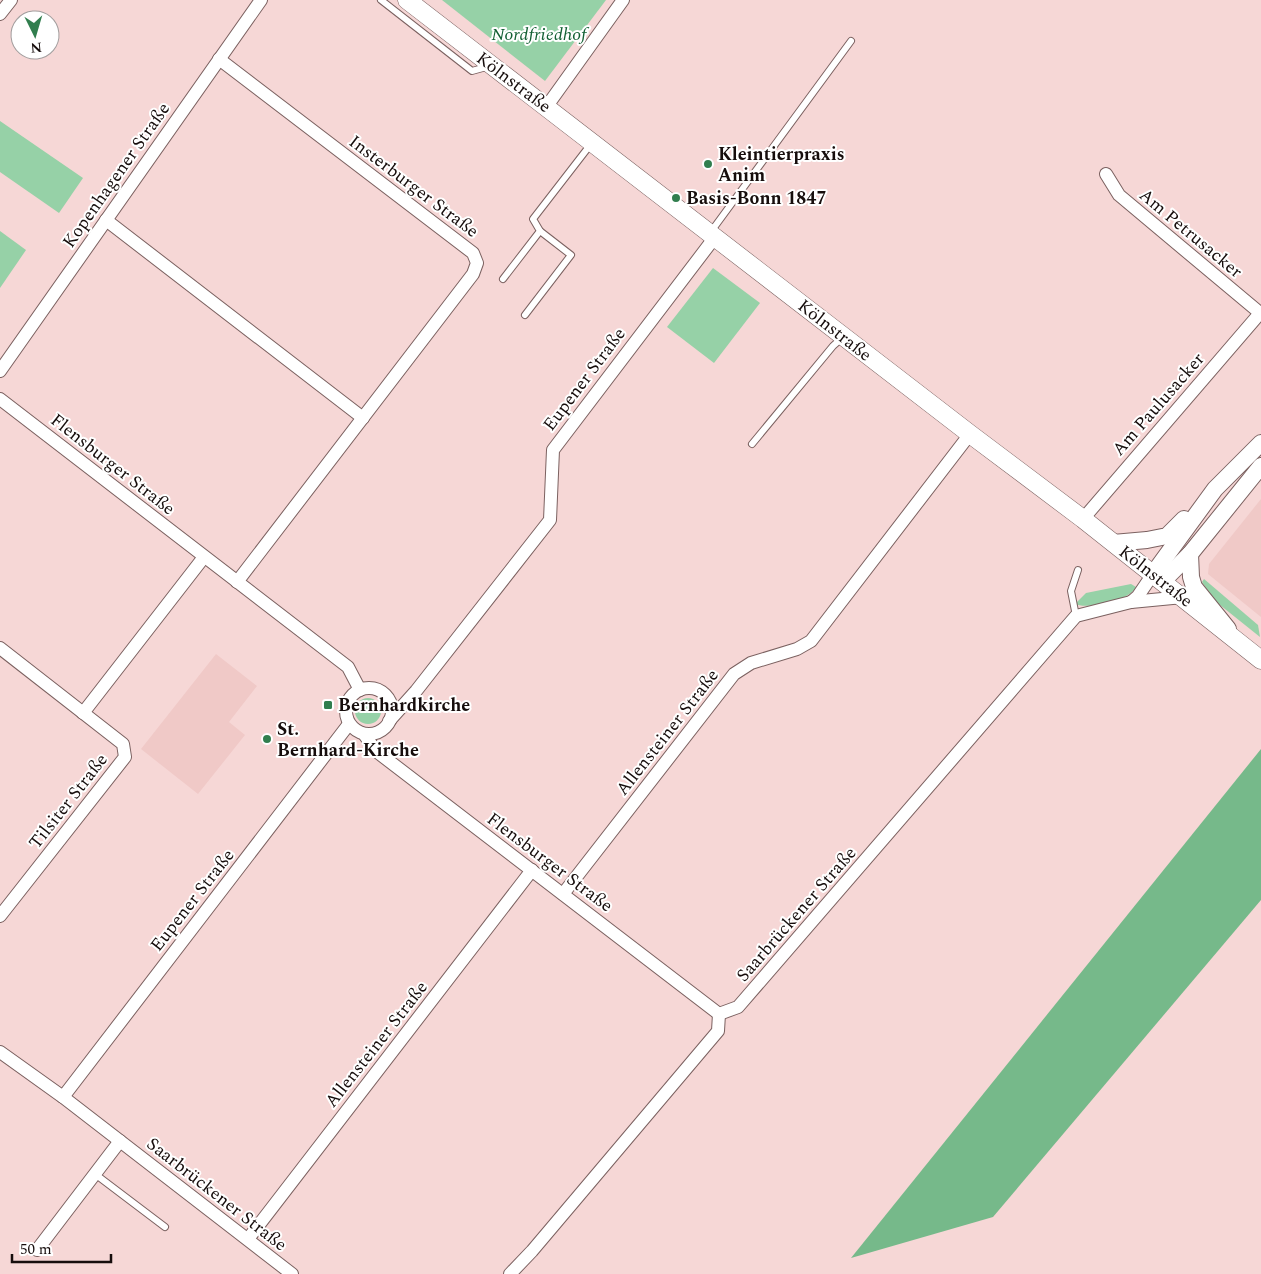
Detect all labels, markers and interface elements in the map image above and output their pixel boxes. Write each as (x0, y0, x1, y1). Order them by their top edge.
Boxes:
north arrow (10, 10, 60, 60)
park label: Nordfriedhof (491, 21, 590, 48)
text: N (29, 36, 43, 58)
street label: Kölnstraße (470, 45, 557, 120)
street label: Kopenhagener Straße (56, 97, 177, 254)
street label: Insterburger Straße (343, 128, 484, 244)
place label: Kleintierpraxis Anim (718, 141, 845, 189)
marker: Kleintierpraxis Anim (702, 158, 714, 170)
street label: Am Petrusacker (1133, 182, 1248, 285)
place label: Basis-Bonn 1847 (686, 185, 827, 212)
marker: Basis-Bonn 1847 (670, 192, 682, 204)
street label: Kölnstraße (792, 293, 878, 368)
street label: Eupener Straße (536, 322, 632, 437)
street label: Am Paulusacker (1106, 347, 1211, 462)
street label: Flensburger Straße (44, 407, 181, 522)
street label: Kölnstraße (1113, 539, 1199, 614)
street label: Allensteiner Straße (609, 663, 726, 801)
place label: Bernhardkirche (338, 692, 470, 719)
marker: Bernhardkirche (322, 699, 334, 711)
place label: St. Bernhard-Kirche (277, 716, 419, 764)
marker: St. Bernhard-Kirche (261, 733, 273, 745)
street label: Tilsiter Straße (22, 748, 114, 855)
street label: Flensburger Straße (481, 806, 619, 919)
street label: Saarbrückener Straße (730, 841, 863, 988)
street label: Eupener Straße (144, 843, 241, 957)
street label: Allensteiner Straße (318, 975, 435, 1113)
street label: Saarbrückener Straße (141, 1131, 293, 1258)
scale bar (12, 1232, 111, 1264)
text: 50 m (20, 1238, 52, 1261)

